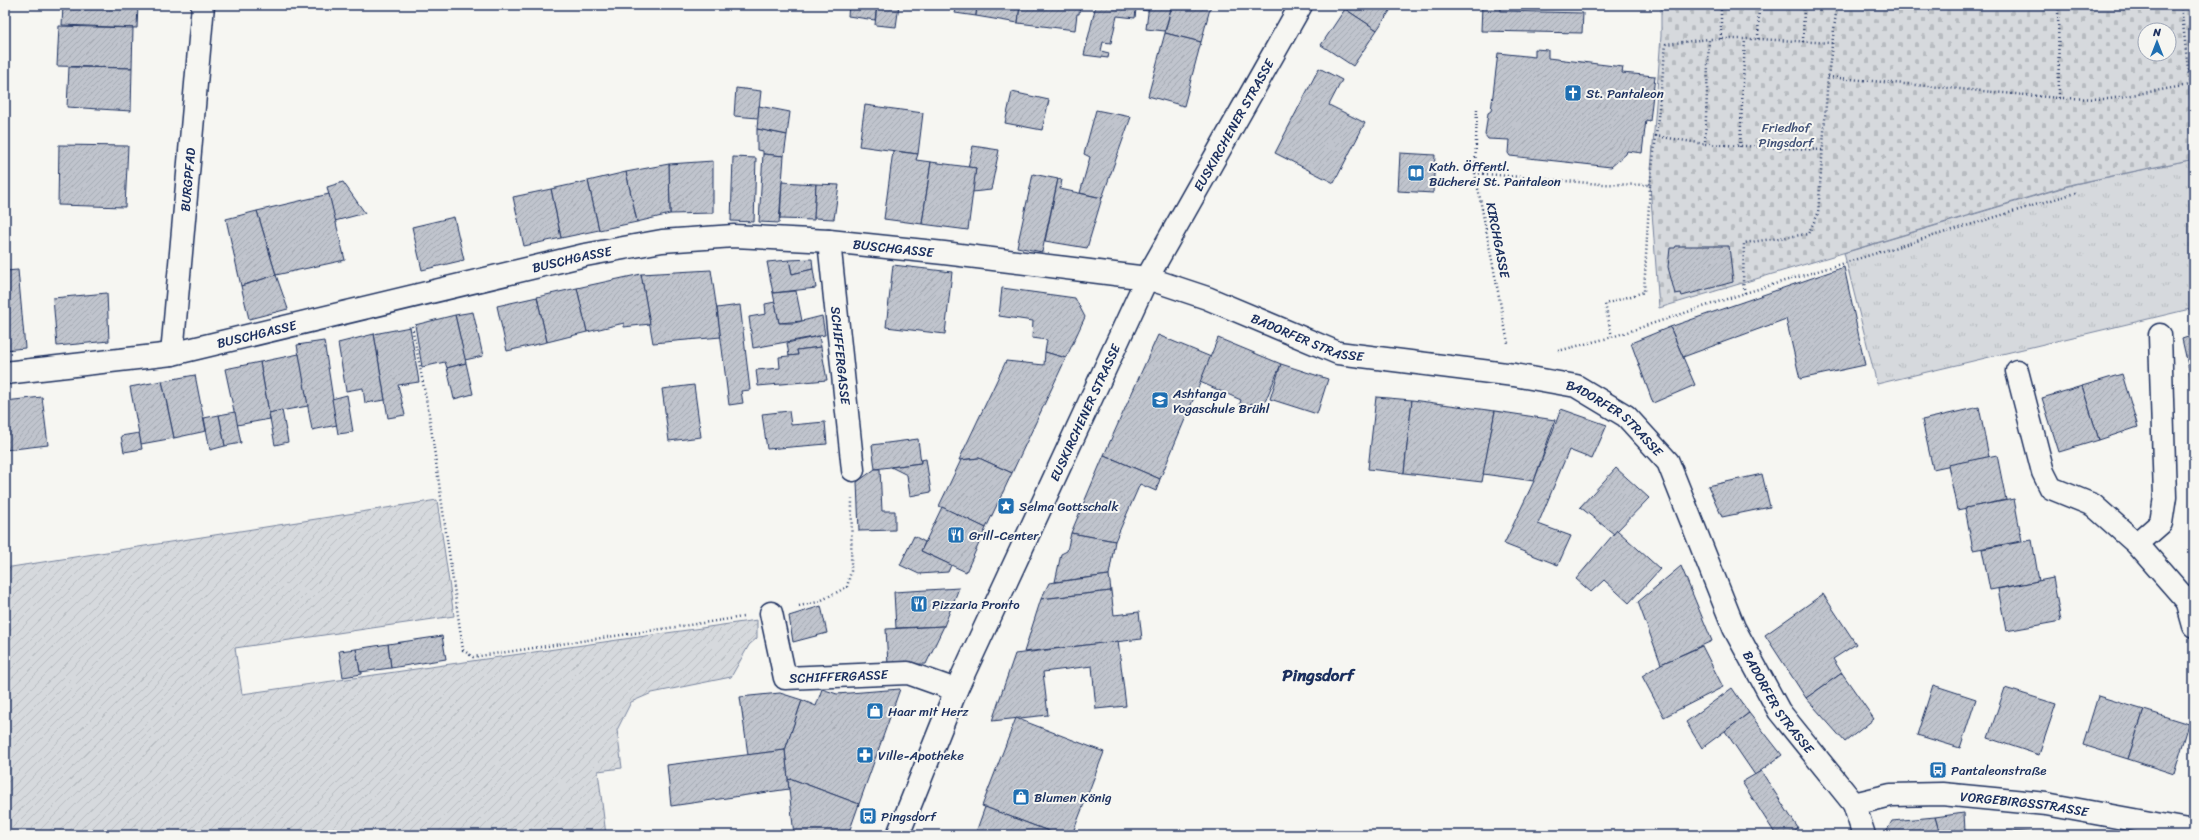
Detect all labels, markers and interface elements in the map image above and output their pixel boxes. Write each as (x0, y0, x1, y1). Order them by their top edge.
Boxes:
north arrow (2137, 22, 2177, 62)
text: N (2152, 23, 2161, 42)
street label: EUSKIRCHENER STRASSE (1187, 54, 1280, 196)
place label: St. Pantaleon (1586, 82, 1664, 105)
church icon: St. Pantaleon (1563, 83, 1583, 103)
park label: Friedhof Pingsdorf (1759, 116, 1815, 154)
street label: BURGPFAD (173, 147, 202, 213)
place label: Kath. Öffentl. Bücherei St. Pantaleon (1429, 155, 1561, 193)
library icon: Kath. Öffentl. Bücherei St. Pantaleon (1406, 163, 1426, 183)
street label: KIRCHGASSE (1479, 200, 1517, 281)
street label: BUSCHGASSE (852, 232, 936, 263)
street label: BUSCHGASSE (530, 239, 614, 279)
street label: SCHIFFERGASSE (824, 305, 858, 406)
street label: BADORFER STRASSE (1247, 306, 1366, 368)
street label: BUSCHGASSE (215, 313, 299, 354)
street label: EUSKIRCHENER STRASSE (1043, 339, 1127, 485)
street label: BADORFER STRASSE (1564, 373, 1670, 462)
place label: Ashtanga Yogaschule Brühl (1172, 382, 1270, 420)
school or university icon: Ashtanga Yogaschule Brühl (1150, 390, 1170, 410)
place label: Selma Gottschalk (1019, 495, 1119, 518)
place icon: Selma Gottschalk (996, 496, 1016, 516)
place label: Grill-Center (969, 524, 1039, 547)
restaurant icon: Grill-Center (946, 525, 966, 545)
place label: Pizzaria Pronto (932, 593, 1020, 616)
restaurant icon: Pizzaria Pronto (909, 594, 929, 614)
street label: BADORFER STRASSE (1737, 646, 1821, 759)
district label: Pingsdorf (1282, 660, 1356, 690)
street label: SCHIFFERGASSE (789, 662, 889, 689)
place label: Haar mit Herz (888, 700, 969, 723)
shop icon: Haar mit Herz (865, 701, 885, 721)
place label: Ville-Apotheke (878, 744, 964, 767)
pharmacy icon: Ville-Apotheke (855, 745, 875, 765)
place label: Pantaleonstraße (1951, 759, 2047, 782)
bus stop icon: Pantaleonstraße (1928, 760, 1948, 780)
street label: VORGEBIRGSSTRASSE (1959, 784, 2091, 823)
place label: Blumen König (1034, 786, 1112, 809)
shop icon: Blumen König (1011, 787, 1031, 807)
place label: Pingsdorf (881, 805, 937, 828)
bus stop icon: Pingsdorf (858, 806, 878, 826)

